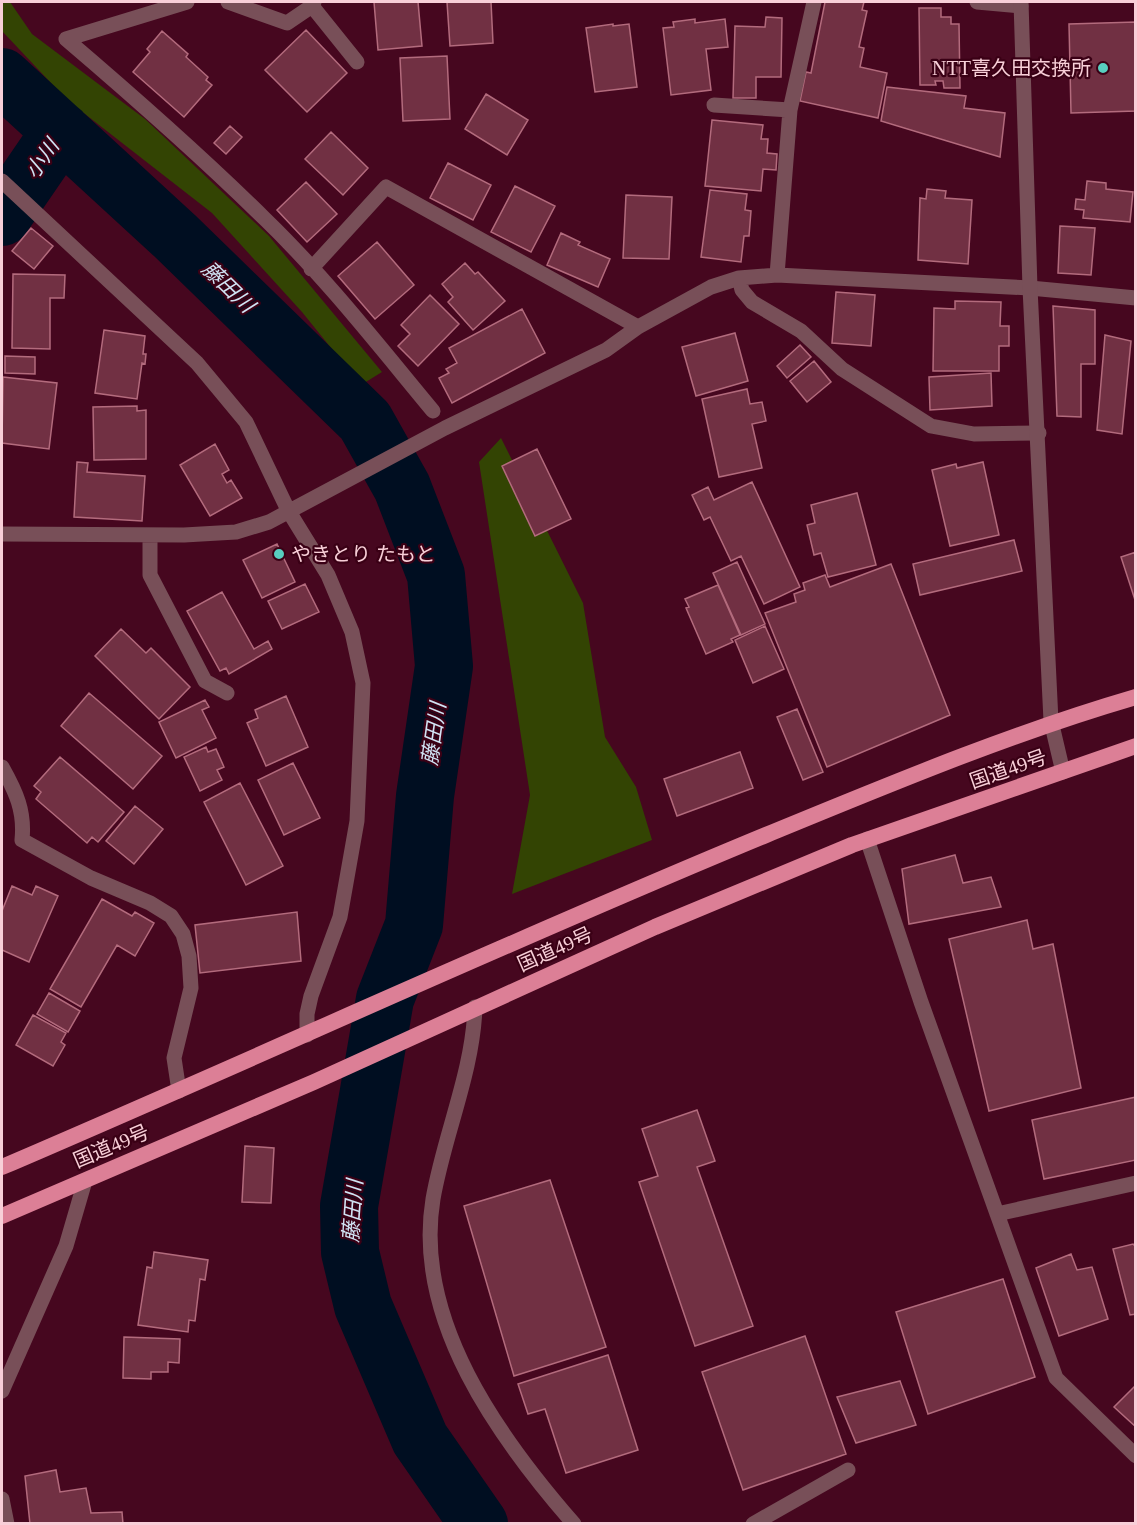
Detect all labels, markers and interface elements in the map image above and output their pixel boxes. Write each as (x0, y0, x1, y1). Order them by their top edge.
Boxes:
place label: NTT喜久田交換所 (932, 57, 1091, 79)
marker: NTT喜久田交換所 (1096, 61, 1110, 75)
water label: 小川 (20, 133, 65, 183)
water label: 藤田川 (197, 256, 260, 319)
place label: やきとり たもと (291, 543, 436, 565)
marker: やきとり たもと (272, 547, 286, 561)
water label: 藤田川 (418, 699, 451, 767)
street label: 国道49号 (967, 746, 1049, 792)
street label: 国道49号 (514, 923, 596, 975)
street label: 国道49号 (70, 1120, 152, 1172)
water label: 藤田川 (339, 1177, 367, 1243)

